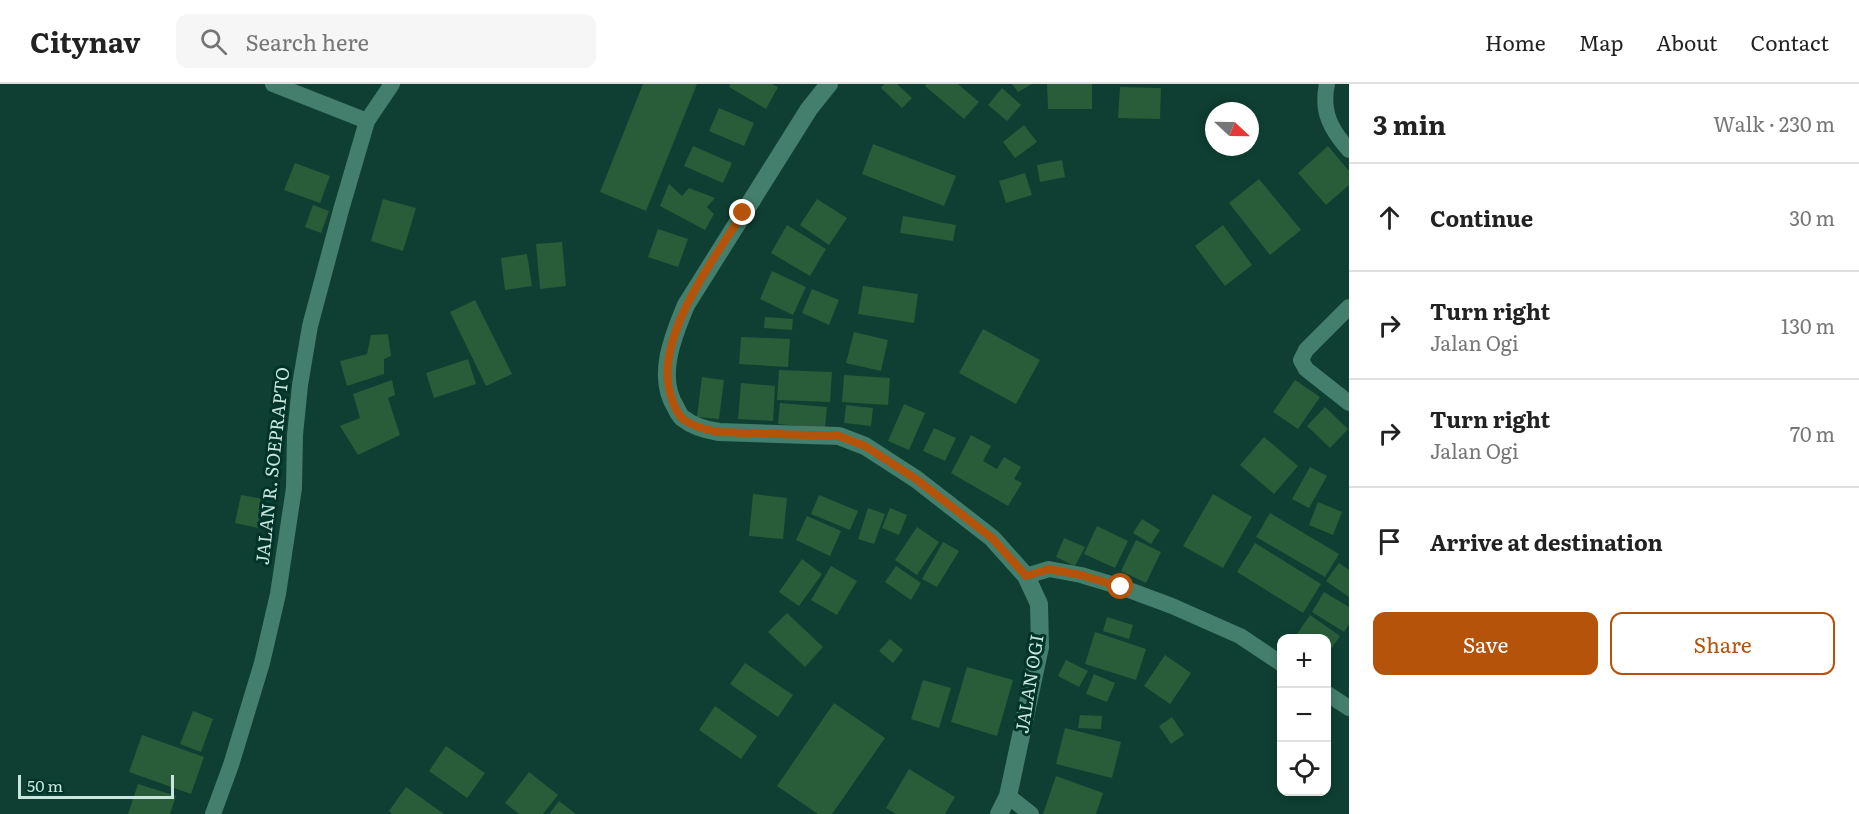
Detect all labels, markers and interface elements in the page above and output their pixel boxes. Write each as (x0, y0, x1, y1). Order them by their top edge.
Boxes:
search box (176, 14, 596, 68)
text: Citynav (30, 20, 140, 62)
icon: search (197, 25, 230, 58)
text: Search here (245, 25, 369, 58)
text: Home (1485, 26, 1546, 57)
text: Map (1579, 26, 1623, 57)
text: About (1656, 26, 1718, 57)
text: Contact (1751, 26, 1829, 57)
north arrow (1205, 102, 1259, 156)
text: 3 min (1373, 104, 1446, 143)
text: Walk · 230 m (1713, 108, 1835, 138)
route end (729, 199, 755, 225)
icon: ahead (1373, 201, 1406, 234)
text: Continue (1430, 201, 1533, 234)
text: 30 m (1789, 202, 1835, 232)
text: Turn right (1430, 294, 1550, 327)
icon: right (1373, 309, 1406, 342)
text: 130 m (1781, 310, 1835, 340)
text: Jalan Ogi (1430, 327, 1519, 357)
street label: JALAN R. SOEPRAPTO (248, 366, 295, 566)
text: Turn right (1430, 402, 1550, 435)
icon: right (1373, 417, 1406, 450)
text: 70 m (1790, 418, 1835, 448)
text: Jalan Ogi (1430, 435, 1519, 465)
icon: arrive (1373, 525, 1406, 558)
text: Arrive at destination (1430, 525, 1663, 558)
route start (1107, 573, 1133, 599)
button: Save (1373, 612, 1598, 675)
button: Share (1610, 612, 1835, 675)
street label: JALAN OGI (1007, 632, 1050, 735)
map controls (1277, 634, 1331, 796)
button: + (1277, 634, 1331, 688)
button: − (1277, 688, 1331, 742)
button: locate (1277, 742, 1331, 796)
scale bar (18, 772, 174, 800)
text: 50 m (27, 773, 63, 797)

